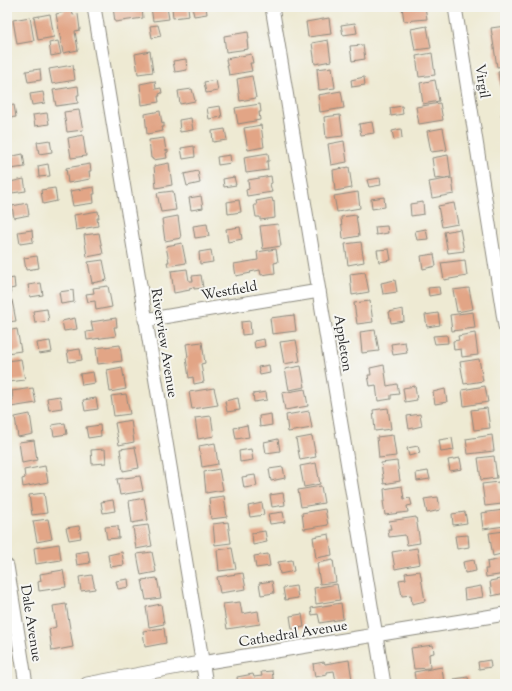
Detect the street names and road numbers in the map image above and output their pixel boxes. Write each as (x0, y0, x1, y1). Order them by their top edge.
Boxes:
street label: Virgil (468, 63, 494, 100)
street label: Westfield (200, 277, 259, 307)
street label: Riverview Avenue (145, 287, 182, 399)
street label: Appleton (328, 313, 356, 373)
street label: Dale Avenue (14, 583, 46, 663)
street label: Cathedral Avenue (237, 616, 349, 653)

